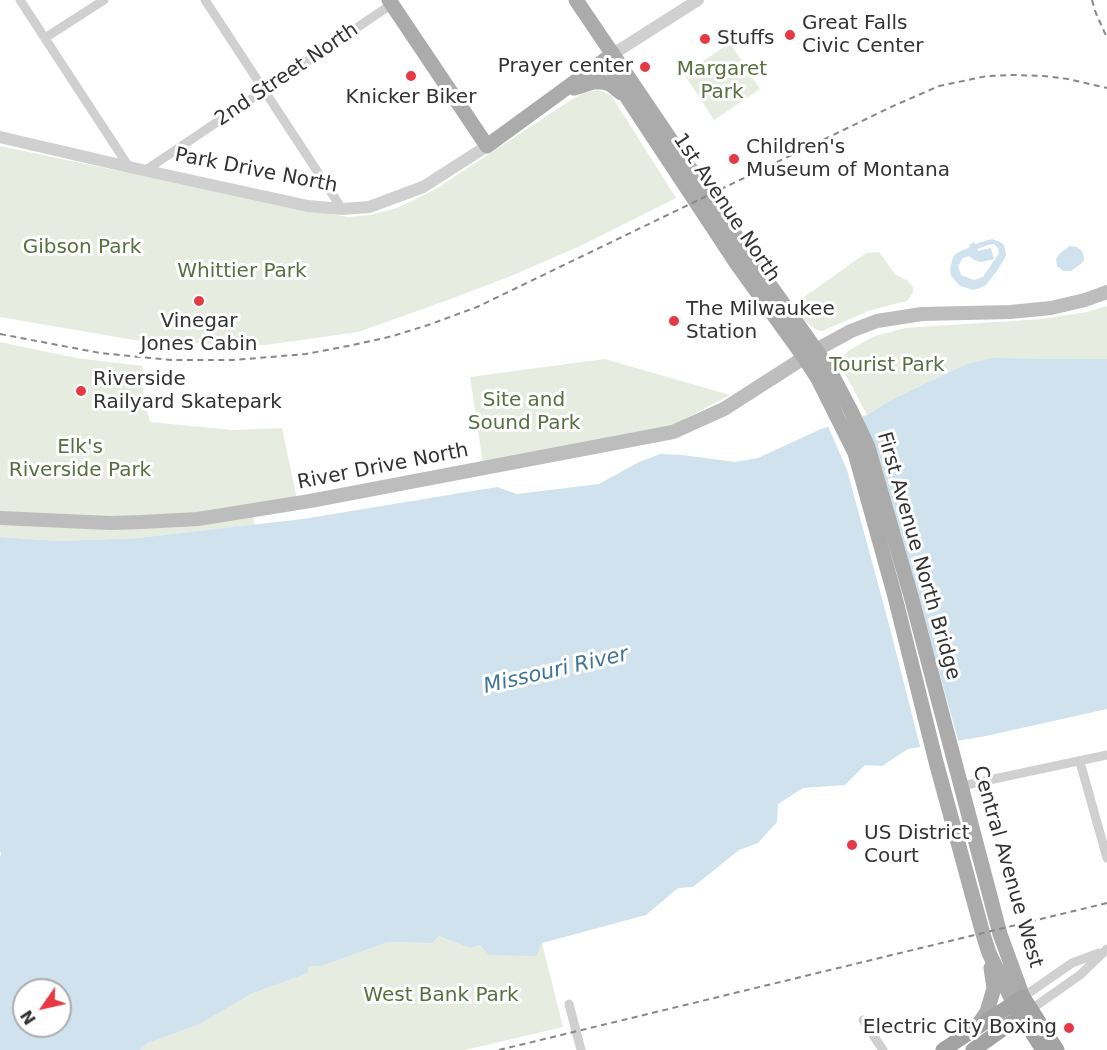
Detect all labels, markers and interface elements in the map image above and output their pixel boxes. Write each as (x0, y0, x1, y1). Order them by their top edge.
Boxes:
place label: Great Falls Civic Center (802, 12, 924, 59)
street label: 2nd Street North (211, 18, 363, 132)
place label: Stuffs (717, 27, 774, 51)
marker: Great Falls Civic Center (783, 28, 797, 42)
marker: Stuffs (698, 32, 712, 46)
place label: Prayer center (498, 55, 633, 79)
park label: Margaret Park (677, 58, 767, 105)
marker: Prayer center (638, 60, 652, 74)
marker: Knicker Biker (404, 69, 418, 83)
place label: Knicker Biker (346, 86, 476, 110)
street label: 1st Avenue North (667, 129, 785, 287)
place label: Children's Museum of Montana (746, 136, 950, 183)
street label: Park Drive North (173, 143, 339, 199)
marker: Children's Museum of Montana (727, 152, 741, 166)
park label: Gibson Park (23, 236, 141, 260)
park label: Whittier Park (177, 260, 307, 284)
marker: Vinegar Jones Cabin (192, 294, 206, 308)
place label: The Milwaukee Station (686, 298, 835, 345)
place label: Vinegar Jones Cabin (140, 310, 258, 357)
marker: The Milwaukee Station (667, 314, 681, 328)
park label: Tourist Park (829, 354, 945, 378)
place label: Riverside Railyard Skatepark (93, 368, 282, 415)
marker: Riverside Railyard Skatepark (74, 384, 88, 398)
park label: Site and Sound Park (468, 389, 580, 436)
street label: First Avenue North Bridge (871, 429, 965, 683)
park label: Elk's Riverside Park (9, 436, 151, 483)
street label: River Drive North (295, 439, 471, 495)
water label: Missouri River (481, 642, 631, 700)
street label: Central Avenue West (967, 763, 1047, 971)
place label: US District Court (864, 822, 970, 869)
marker: US District Court (845, 838, 859, 852)
north arrow (12, 978, 72, 1038)
park label: West Bank Park (363, 984, 519, 1008)
text: N (17, 1006, 40, 1028)
place label: Electric City Boxing (863, 1016, 1057, 1040)
marker: Electric City Boxing (1062, 1021, 1076, 1035)

